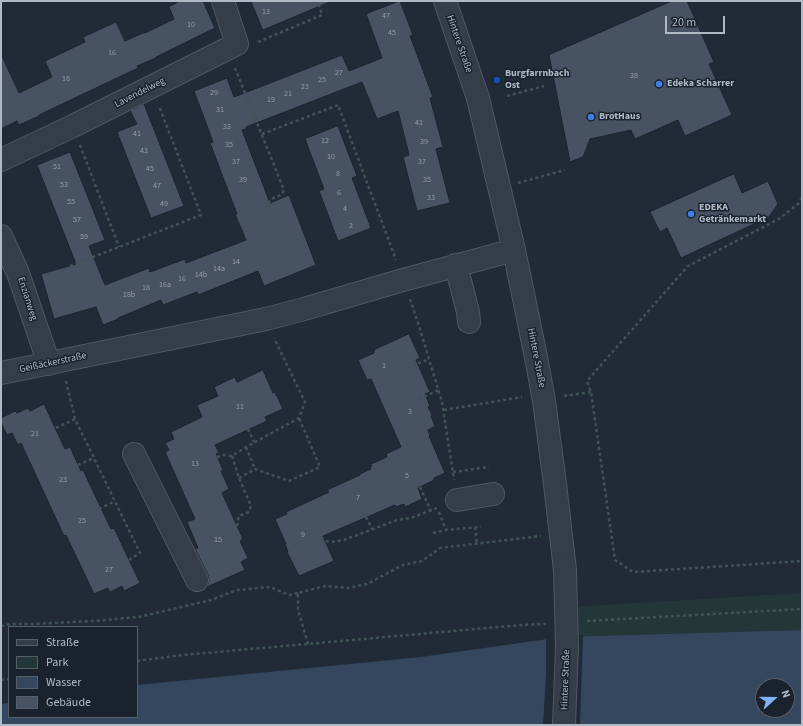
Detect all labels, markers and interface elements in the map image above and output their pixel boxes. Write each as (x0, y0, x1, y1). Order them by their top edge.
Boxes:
house number: 13 (262, 7, 270, 17)
scale bar (667, 8, 727, 34)
house number: 47 (382, 11, 390, 21)
street label: Hintere Straße (443, 13, 475, 75)
text: 20 m (672, 14, 696, 31)
house number: 10 (187, 20, 195, 30)
house number: 45 (388, 28, 396, 38)
house number: 16 (108, 48, 116, 58)
house number: 27 (335, 68, 343, 78)
place label: Burgfarrnbach Ost (505, 68, 569, 92)
house number: 38 (630, 71, 638, 81)
house number: 18 (62, 74, 70, 84)
street label: Lavendelweg (113, 75, 167, 111)
house number: 25 (318, 75, 326, 85)
marker: Burgfarrnbach Ost (492, 75, 502, 85)
place label: Edeka Scharrer (667, 78, 734, 90)
marker: Edeka Scharrer (654, 79, 664, 89)
house number: 23 (301, 82, 309, 92)
house number: 29 (210, 88, 218, 98)
house number: 21 (284, 89, 292, 99)
house number: 19 (267, 95, 275, 105)
house number: 31 (216, 105, 224, 115)
place label: BrotHaus (599, 111, 640, 123)
marker: BrotHaus (586, 112, 596, 122)
house number: 41 (415, 118, 423, 128)
house number: 33 (223, 122, 231, 132)
house number: 41 (133, 129, 141, 139)
house number: 12 (321, 136, 329, 146)
house number: 39 (420, 137, 428, 147)
house number: 35 (225, 140, 233, 150)
house number: 43 (140, 146, 148, 156)
house number: 10 (327, 152, 335, 162)
house number: 37 (232, 157, 240, 167)
house number: 37 (418, 157, 426, 167)
house number: 51 (53, 162, 61, 172)
house number: 45 (146, 164, 154, 174)
house number: 8 (336, 169, 340, 179)
house number: 39 (239, 175, 247, 185)
house number: 35 (423, 175, 431, 185)
house number: 53 (60, 180, 68, 190)
house number: 47 (153, 181, 161, 191)
house number: 6 (337, 188, 341, 198)
house number: 33 (427, 193, 435, 203)
house number: 55 (67, 197, 75, 207)
house number: 49 (160, 199, 168, 209)
place label: EDEKA Getränkemarkt (699, 202, 766, 226)
house number: 4 (343, 204, 347, 214)
marker: EDEKA Getränkemarkt (686, 209, 696, 219)
house number: 57 (73, 215, 81, 225)
house number: 2 (349, 221, 353, 231)
house number: 59 (80, 232, 88, 242)
house number: 14 (232, 257, 240, 267)
house number: 14a (213, 264, 225, 274)
house number: 14b (195, 270, 207, 280)
house number: 16 (178, 274, 186, 284)
street label: Enzianweg (14, 276, 40, 322)
house number: 16a (159, 280, 171, 290)
house number: 18 (142, 283, 150, 293)
house number: 18b (123, 290, 135, 300)
street label: Hintere Straße (524, 327, 548, 389)
street label: Geißäckerstraße (18, 350, 88, 376)
house number: 1 (382, 361, 386, 371)
house number: 11 (236, 402, 244, 412)
house number: 3 (408, 407, 412, 417)
house number: 21 (31, 429, 39, 439)
house number: 13 (191, 459, 199, 469)
house number: 5 (405, 471, 409, 481)
house number: 23 (59, 475, 67, 485)
house number: 7 (356, 493, 360, 503)
house number: 25 (78, 516, 86, 526)
house number: 9 (301, 530, 305, 540)
house number: 15 (214, 535, 222, 545)
house number: 27 (105, 565, 113, 575)
legend (8, 626, 138, 718)
text: Straße (46, 634, 79, 651)
street label: Hintere Straße (559, 650, 573, 710)
text: Park (46, 654, 68, 671)
text: Wasser (46, 674, 81, 691)
north arrow (755, 678, 795, 718)
text: N (777, 688, 794, 700)
text: Gebäude (46, 694, 91, 711)

